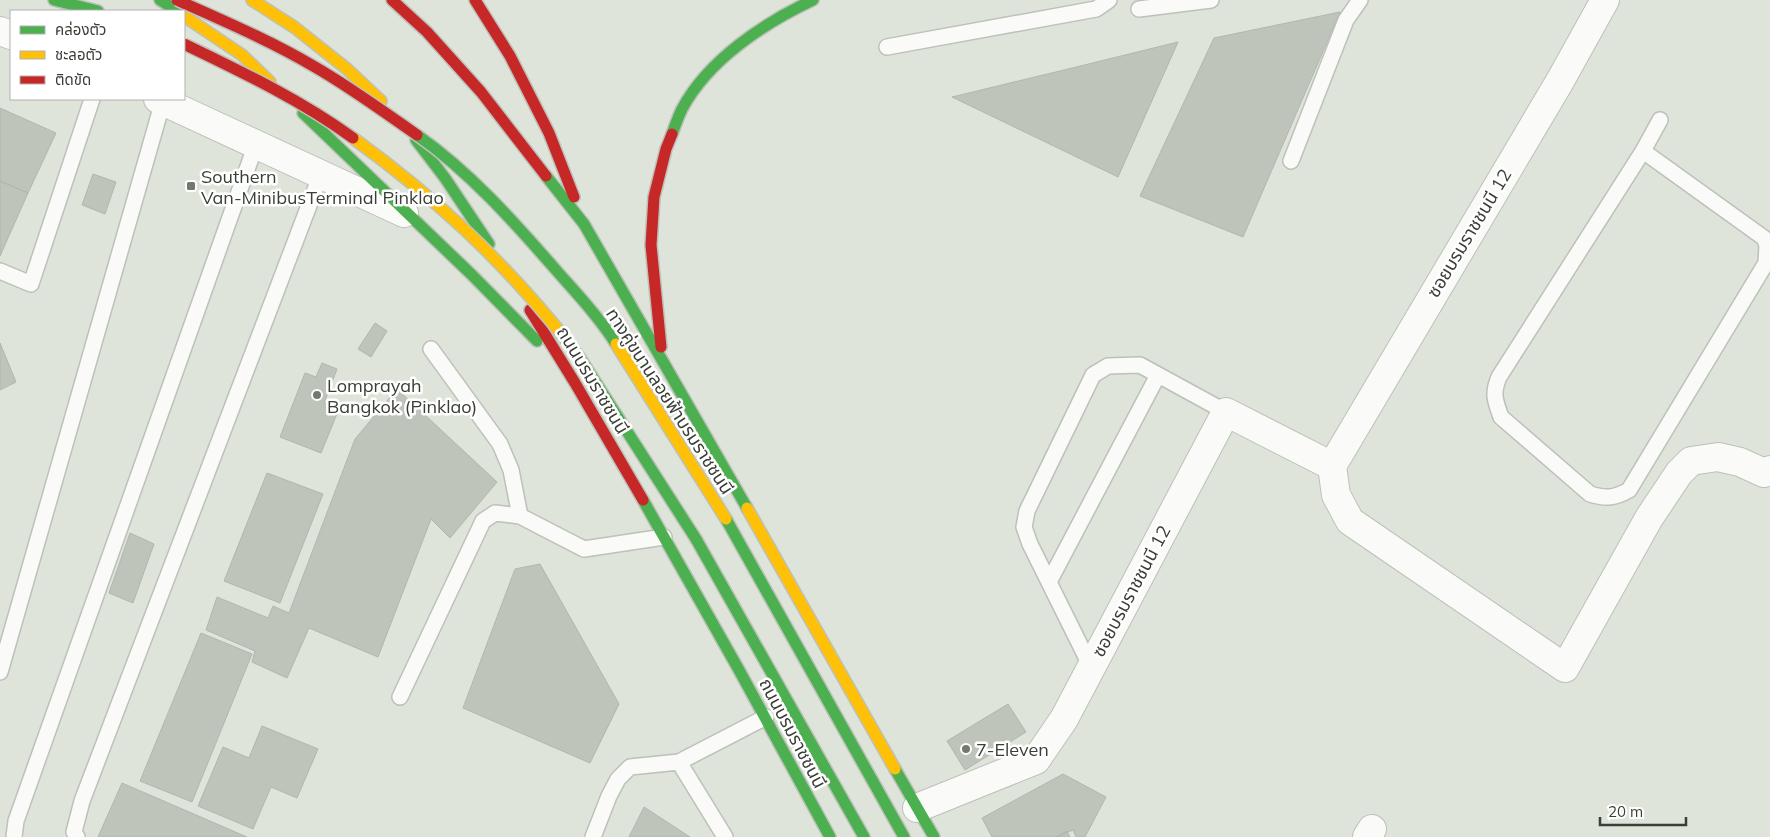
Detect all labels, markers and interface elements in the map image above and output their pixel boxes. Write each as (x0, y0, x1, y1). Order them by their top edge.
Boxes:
legend (10, 10, 185, 100)
text: คล่องตัว (55, 20, 106, 39)
text: ชะลอตัว (55, 45, 102, 64)
text: ติดขัด (55, 70, 91, 89)
place label: Southern Van-MinibusTerminal Pinklao (201, 165, 444, 209)
street label: ซอยบรมราชชนนี 12 (1422, 165, 1516, 301)
marker: Southern Van-MinibusTerminal Pinklao (185, 180, 197, 192)
street label: ทางคู่ขนานลอยฟ้าบรมราชชนนี (600, 303, 739, 499)
street label: ถนนบรมราชชนนี (552, 322, 634, 438)
place label: Lomprayah Bangkok (Pinklao) (327, 374, 477, 418)
marker: Lomprayah Bangkok (Pinklao) (311, 389, 323, 401)
street label: ซอยบรมราชชนนี 12 (1087, 521, 1175, 661)
street label: ถนนบรมราชชนนี (754, 674, 832, 792)
place label: 7-Eleven (976, 738, 1049, 761)
marker: 7-Eleven (960, 743, 972, 755)
scale bar (1600, 794, 1686, 826)
text: 20 m (1608, 802, 1643, 821)

